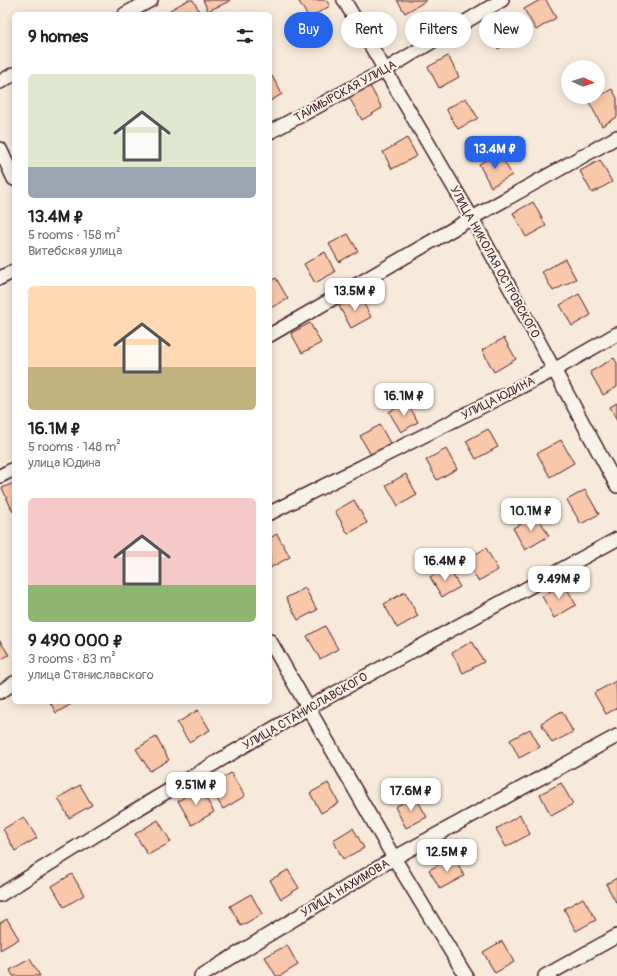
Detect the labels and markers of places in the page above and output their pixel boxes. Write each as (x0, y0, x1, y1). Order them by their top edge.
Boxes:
pin: 13.4M ₽ (458, 136, 532, 170)
pin: 13.5M ₽ (318, 278, 392, 312)
pin: 16.1M ₽ (367, 383, 441, 417)
pin: 10.1M ₽ (494, 498, 568, 532)
pin: 16.4M ₽ (408, 548, 482, 582)
pin: 9.49M ₽ (522, 566, 596, 600)
pin: 9.51M ₽ (159, 772, 233, 806)
pin: 17.6M ₽ (374, 778, 448, 812)
pin: 12.5M ₽ (410, 839, 484, 873)

